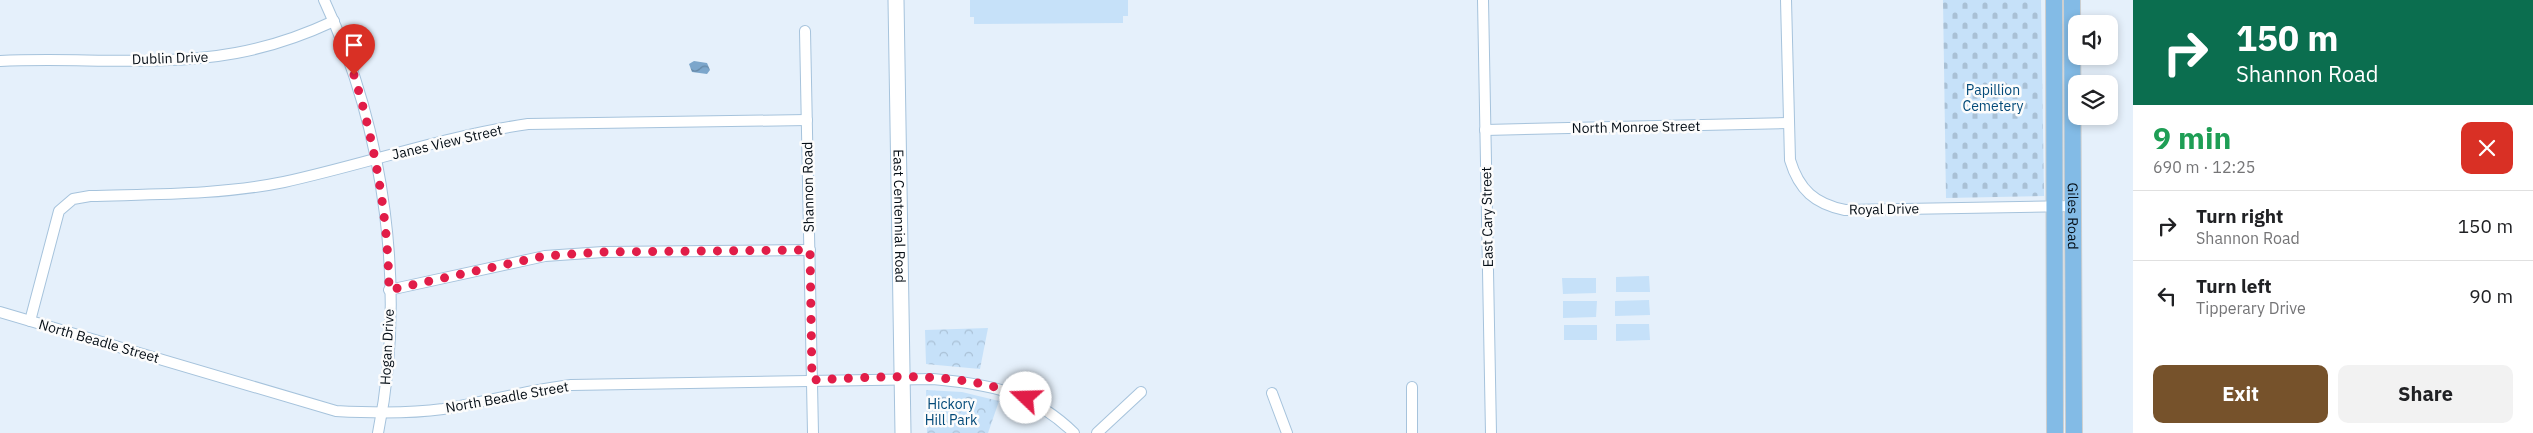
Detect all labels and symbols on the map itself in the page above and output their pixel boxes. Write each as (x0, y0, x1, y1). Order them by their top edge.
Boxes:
pin (333, 24, 375, 75)
street label: Dublin Drive (131, 48, 209, 68)
park label: Papillion Cemetery (1962, 81, 2024, 115)
street label: North Monroe Street (1572, 117, 1701, 137)
street label: Janes View Street (390, 121, 504, 163)
street label: Shannon Road (798, 141, 818, 233)
street label: East Centennial Road (889, 149, 910, 283)
street label: East Cary Street (1477, 166, 1497, 268)
street label: Giles Road (2064, 182, 2082, 250)
street label: Royal Drive (1849, 199, 1920, 219)
street label: Hogan Drive (376, 308, 398, 386)
street label: North Beadle Street (37, 315, 162, 367)
position arrow (999, 371, 1051, 423)
street label: North Beadle Street (444, 377, 570, 417)
park label: Hickory Hill Park (925, 395, 978, 429)

